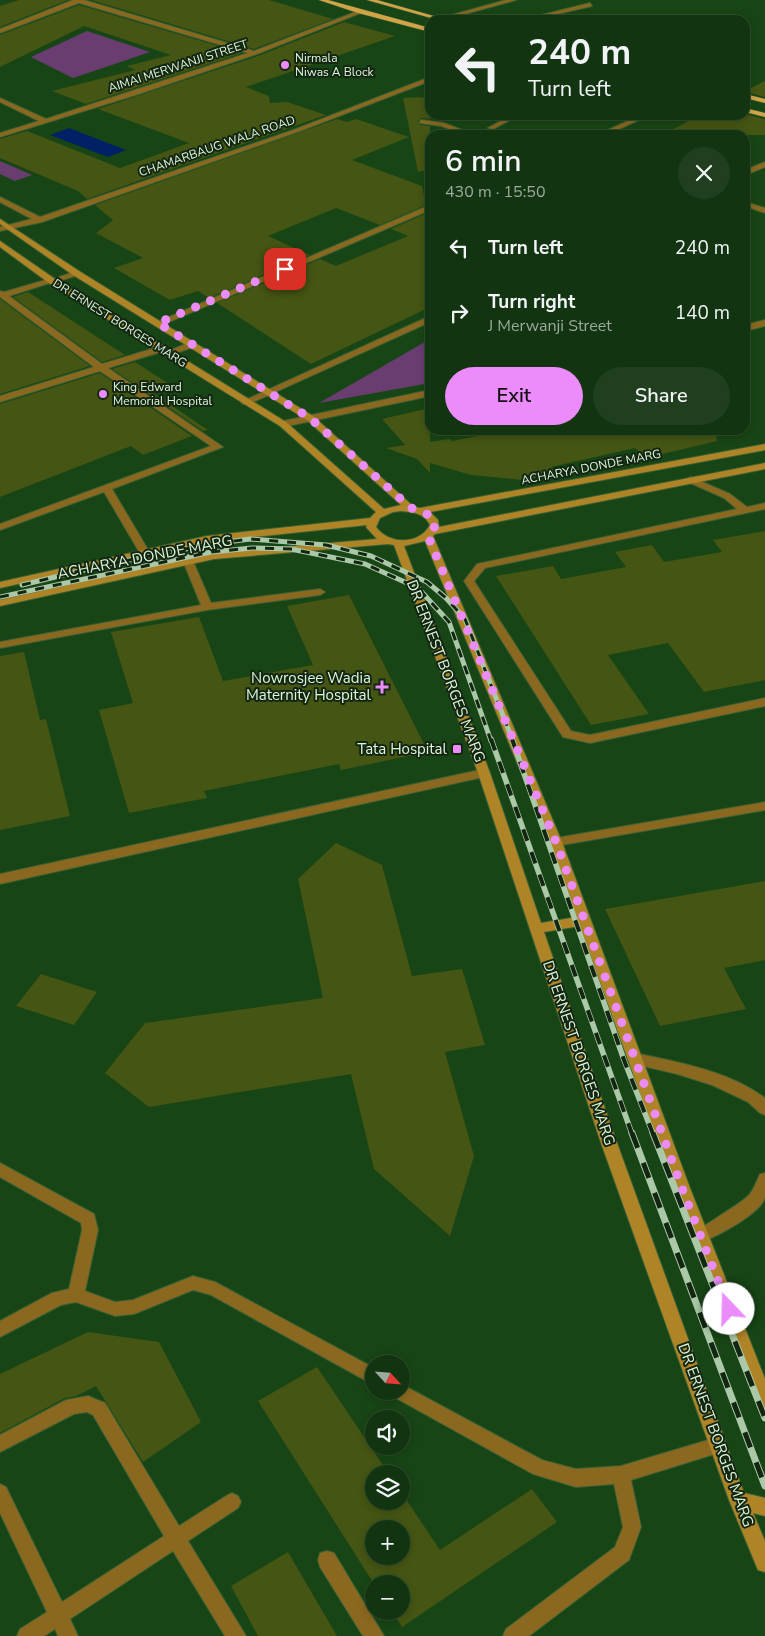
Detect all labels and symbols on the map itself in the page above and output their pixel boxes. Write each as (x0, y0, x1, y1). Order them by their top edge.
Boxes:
street label: AIMAI MERWANJI STREET (106, 36, 251, 96)
place label: Nirmala Niwas A Block (295, 50, 375, 80)
marker: Nirmala Niwas A Block (279, 59, 291, 71)
street label: CHAMARBAUG WALA ROAD (137, 112, 297, 180)
pin (264, 248, 306, 290)
street label: DR ERNEST BORGES MARG (50, 275, 190, 371)
place label: King Edward Memorial Hospital (113, 379, 213, 409)
marker: King Edward Memorial Hospital (97, 388, 109, 400)
street label: ACHARYA DONDE MARG (520, 446, 662, 488)
street label: ACHARYA DONDE MARG (56, 530, 234, 584)
street label: DR ERNEST BORGES MARG (402, 577, 490, 765)
place label: Nowrosjee Wadia Maternity Hospital (246, 668, 372, 705)
marker: Nowrosjee Wadia Maternity Hospital (375, 680, 389, 694)
place label: Tata Hospital (357, 739, 448, 759)
marker: Tata Hospital (451, 743, 463, 755)
street label: DR ERNEST BORGES MARG (538, 958, 620, 1148)
position arrow (702, 1282, 754, 1334)
street label: DR ERNEST BORGES MARG (673, 1340, 759, 1530)
north arrow (365, 1355, 410, 1400)

